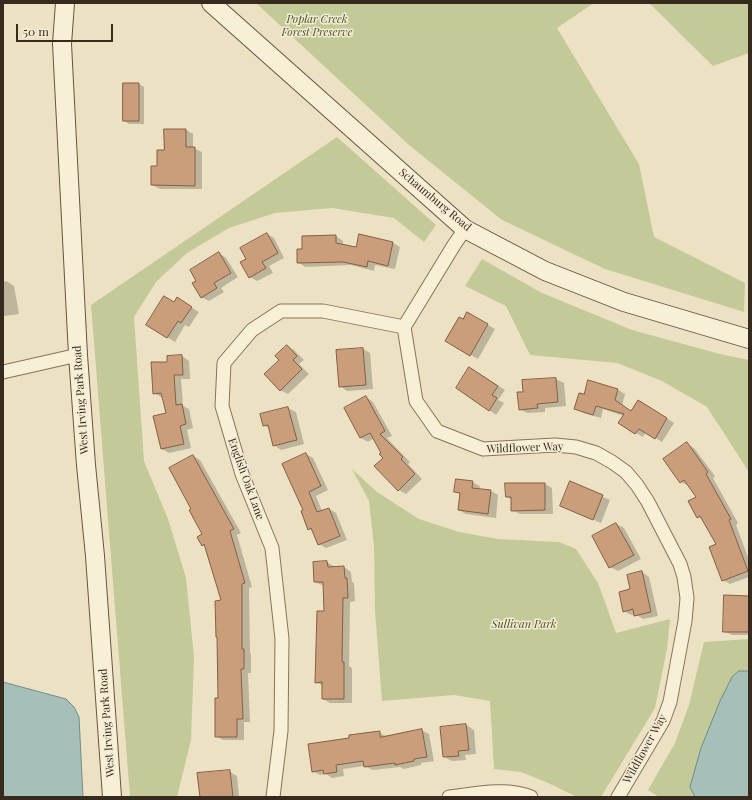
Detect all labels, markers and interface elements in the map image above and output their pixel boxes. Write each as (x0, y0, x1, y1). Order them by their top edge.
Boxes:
park label: Poplar Creek Forest Preserve (282, 13, 352, 39)
scale bar (18, 16, 115, 42)
text: 50 m (23, 23, 49, 39)
street label: Schaumburg Road (396, 166, 474, 234)
street label: West Irving Park Road (71, 345, 91, 455)
street label: English Oak Lane (225, 436, 267, 522)
street label: Wildflower Way (486, 440, 564, 456)
park label: Sullivan Park (492, 618, 556, 632)
street label: West Irving Park Road (97, 668, 117, 778)
street label: Wildflower Way (621, 712, 669, 786)

